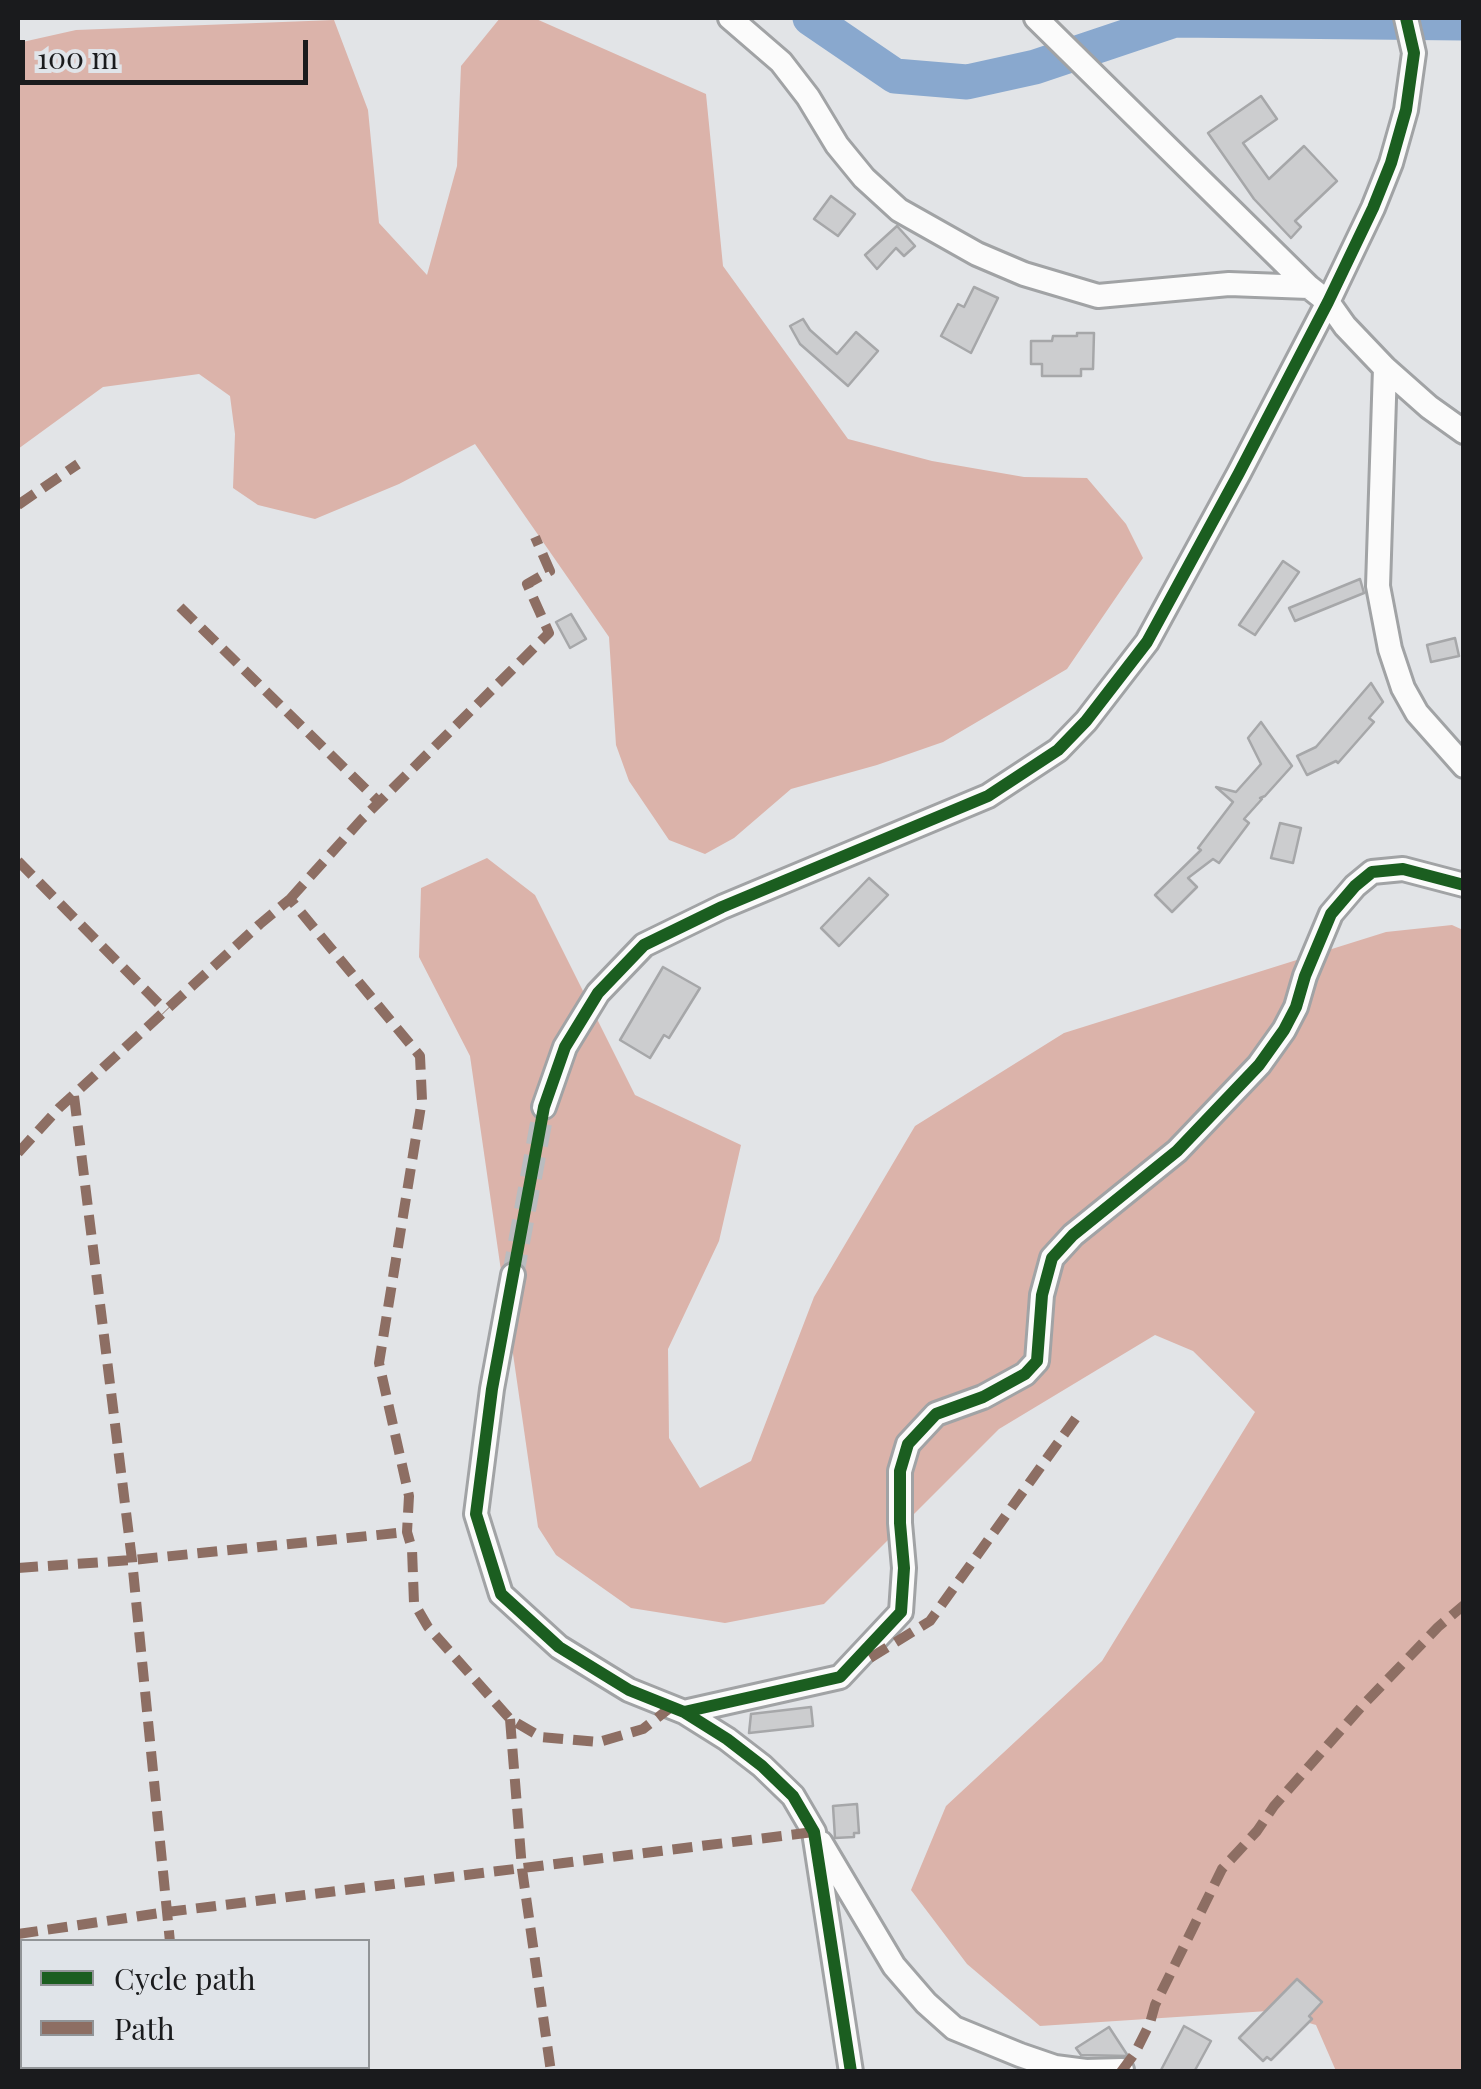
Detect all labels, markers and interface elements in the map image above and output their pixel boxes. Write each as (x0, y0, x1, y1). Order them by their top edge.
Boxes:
scale bar (25, 20, 312, 82)
text: 100 m (37, 37, 118, 77)
legend (20, 1939, 370, 2069)
text: Cycle path (114, 1958, 256, 1998)
text: Path (114, 2008, 175, 2048)

